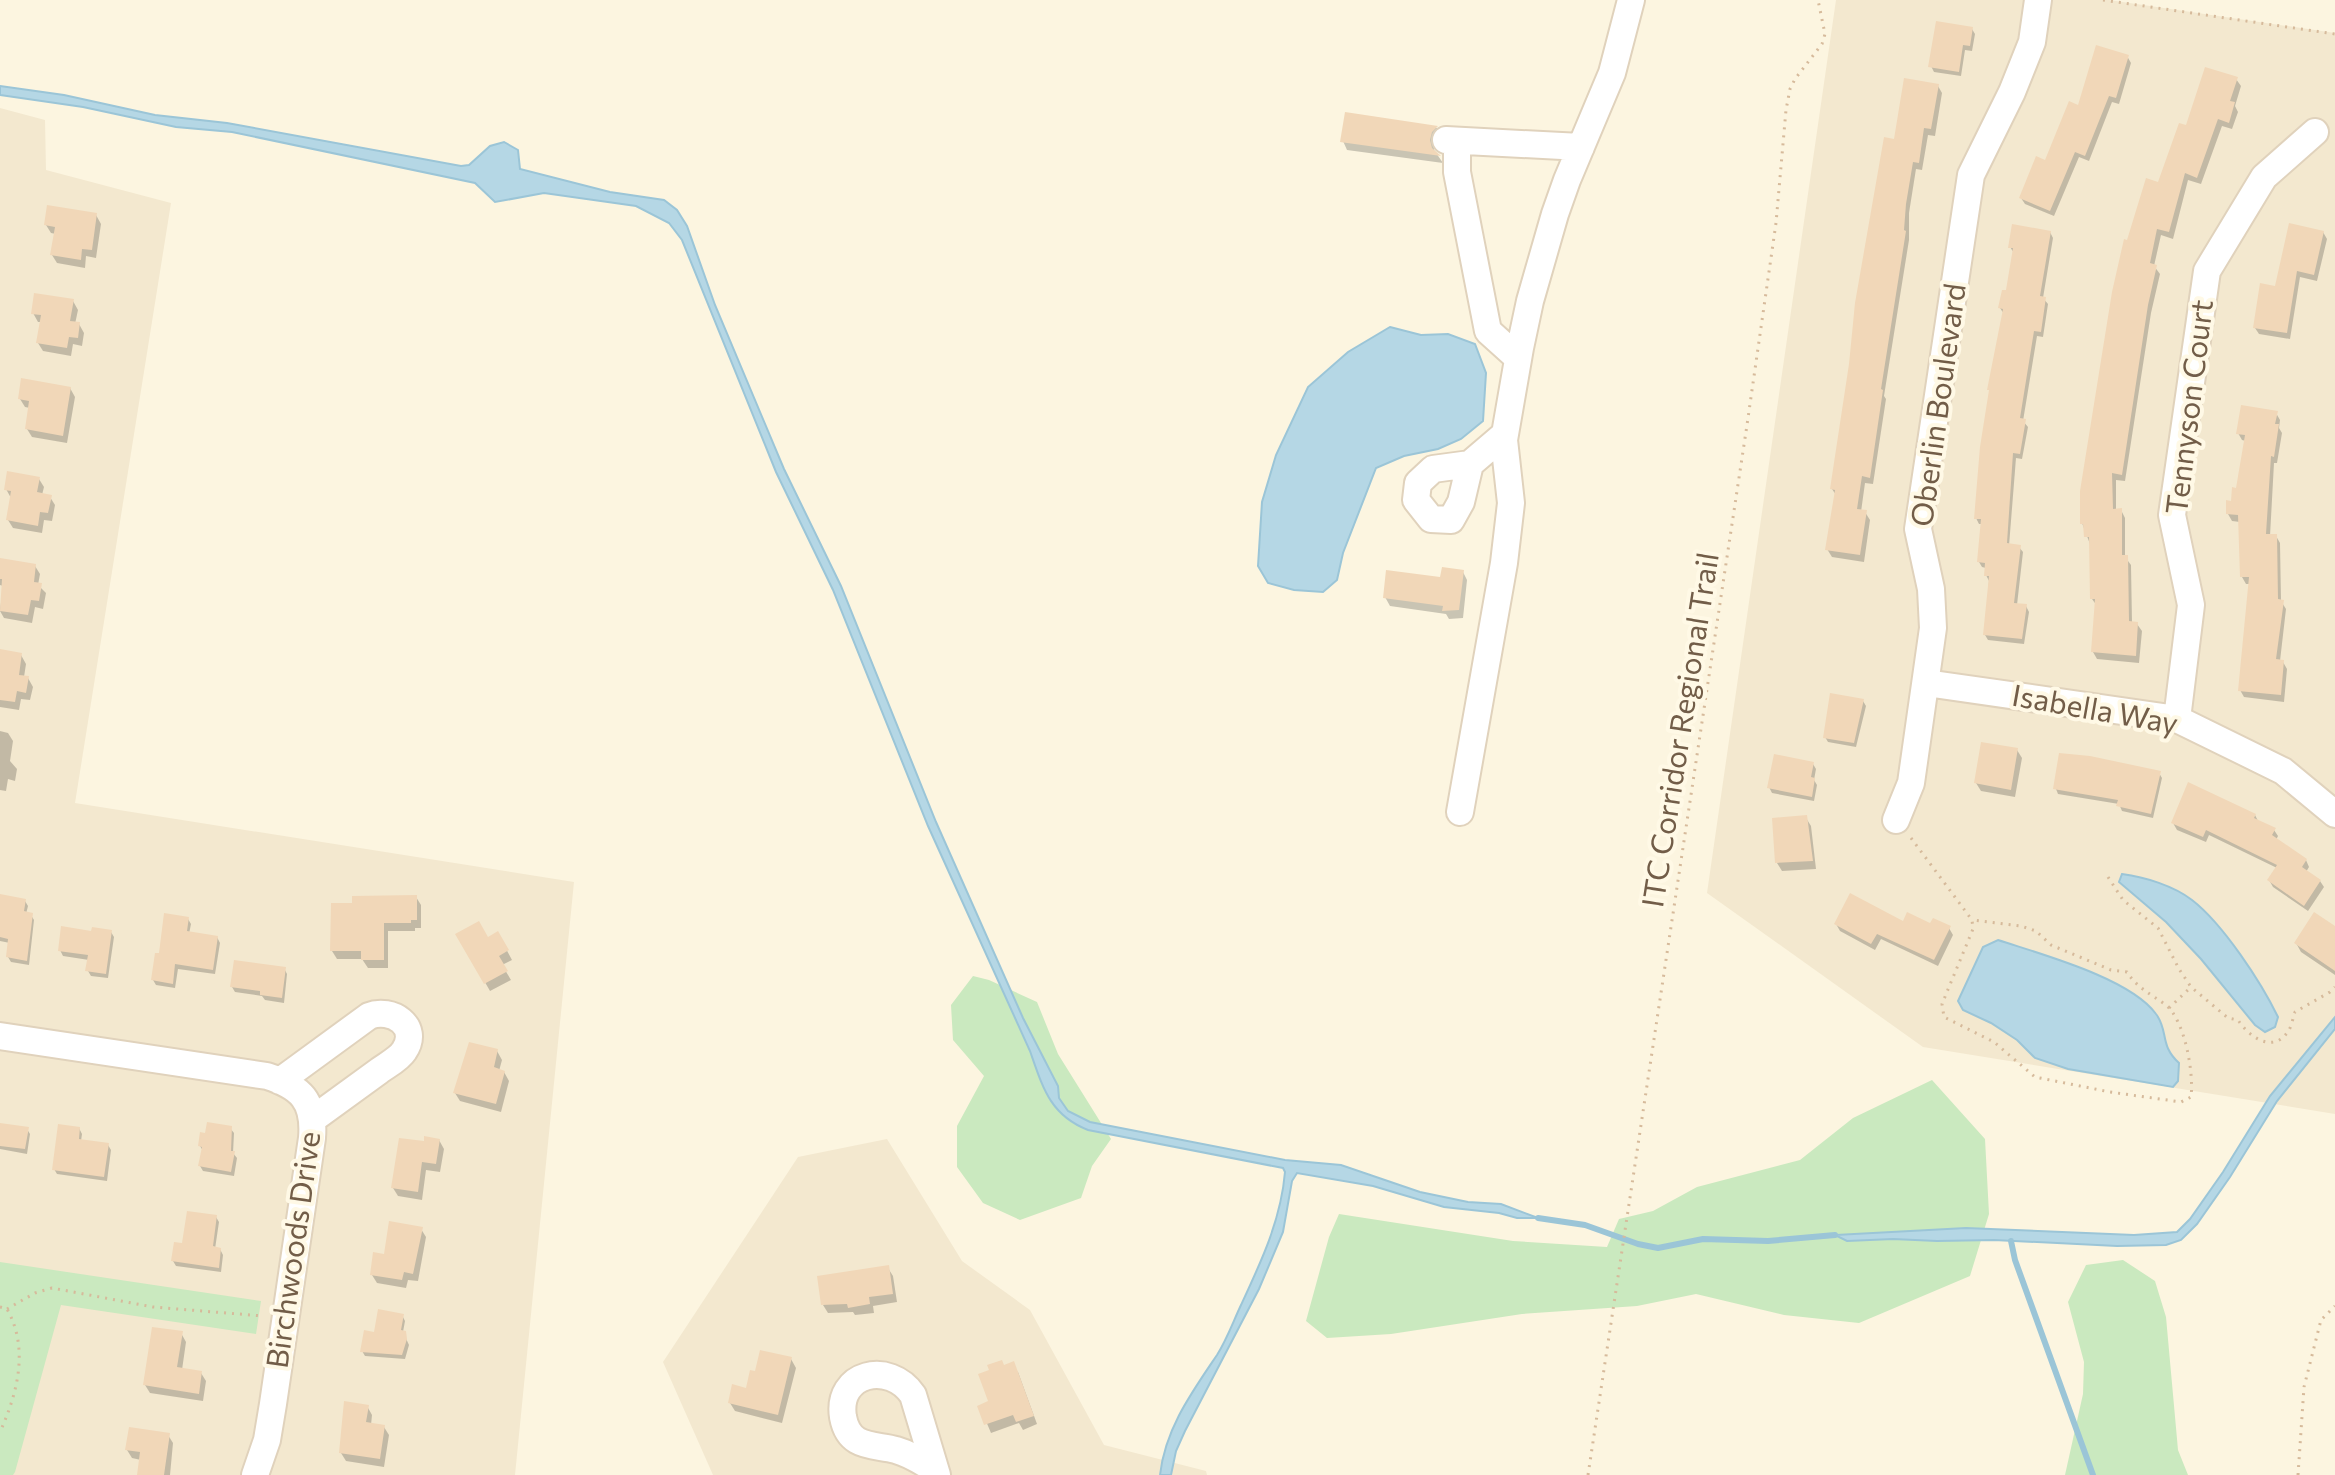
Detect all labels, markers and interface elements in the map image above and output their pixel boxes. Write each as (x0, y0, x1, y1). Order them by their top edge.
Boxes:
street label: Oberlin Boulevard (1901, 281, 1972, 529)
street label: Tennyson Court (2156, 297, 2219, 516)
street label: ITC Corridor Regional Trail (1632, 550, 1725, 910)
street label: Isabella Way (2010, 675, 2181, 740)
street label: Birchwoods Drive (257, 1129, 326, 1370)

